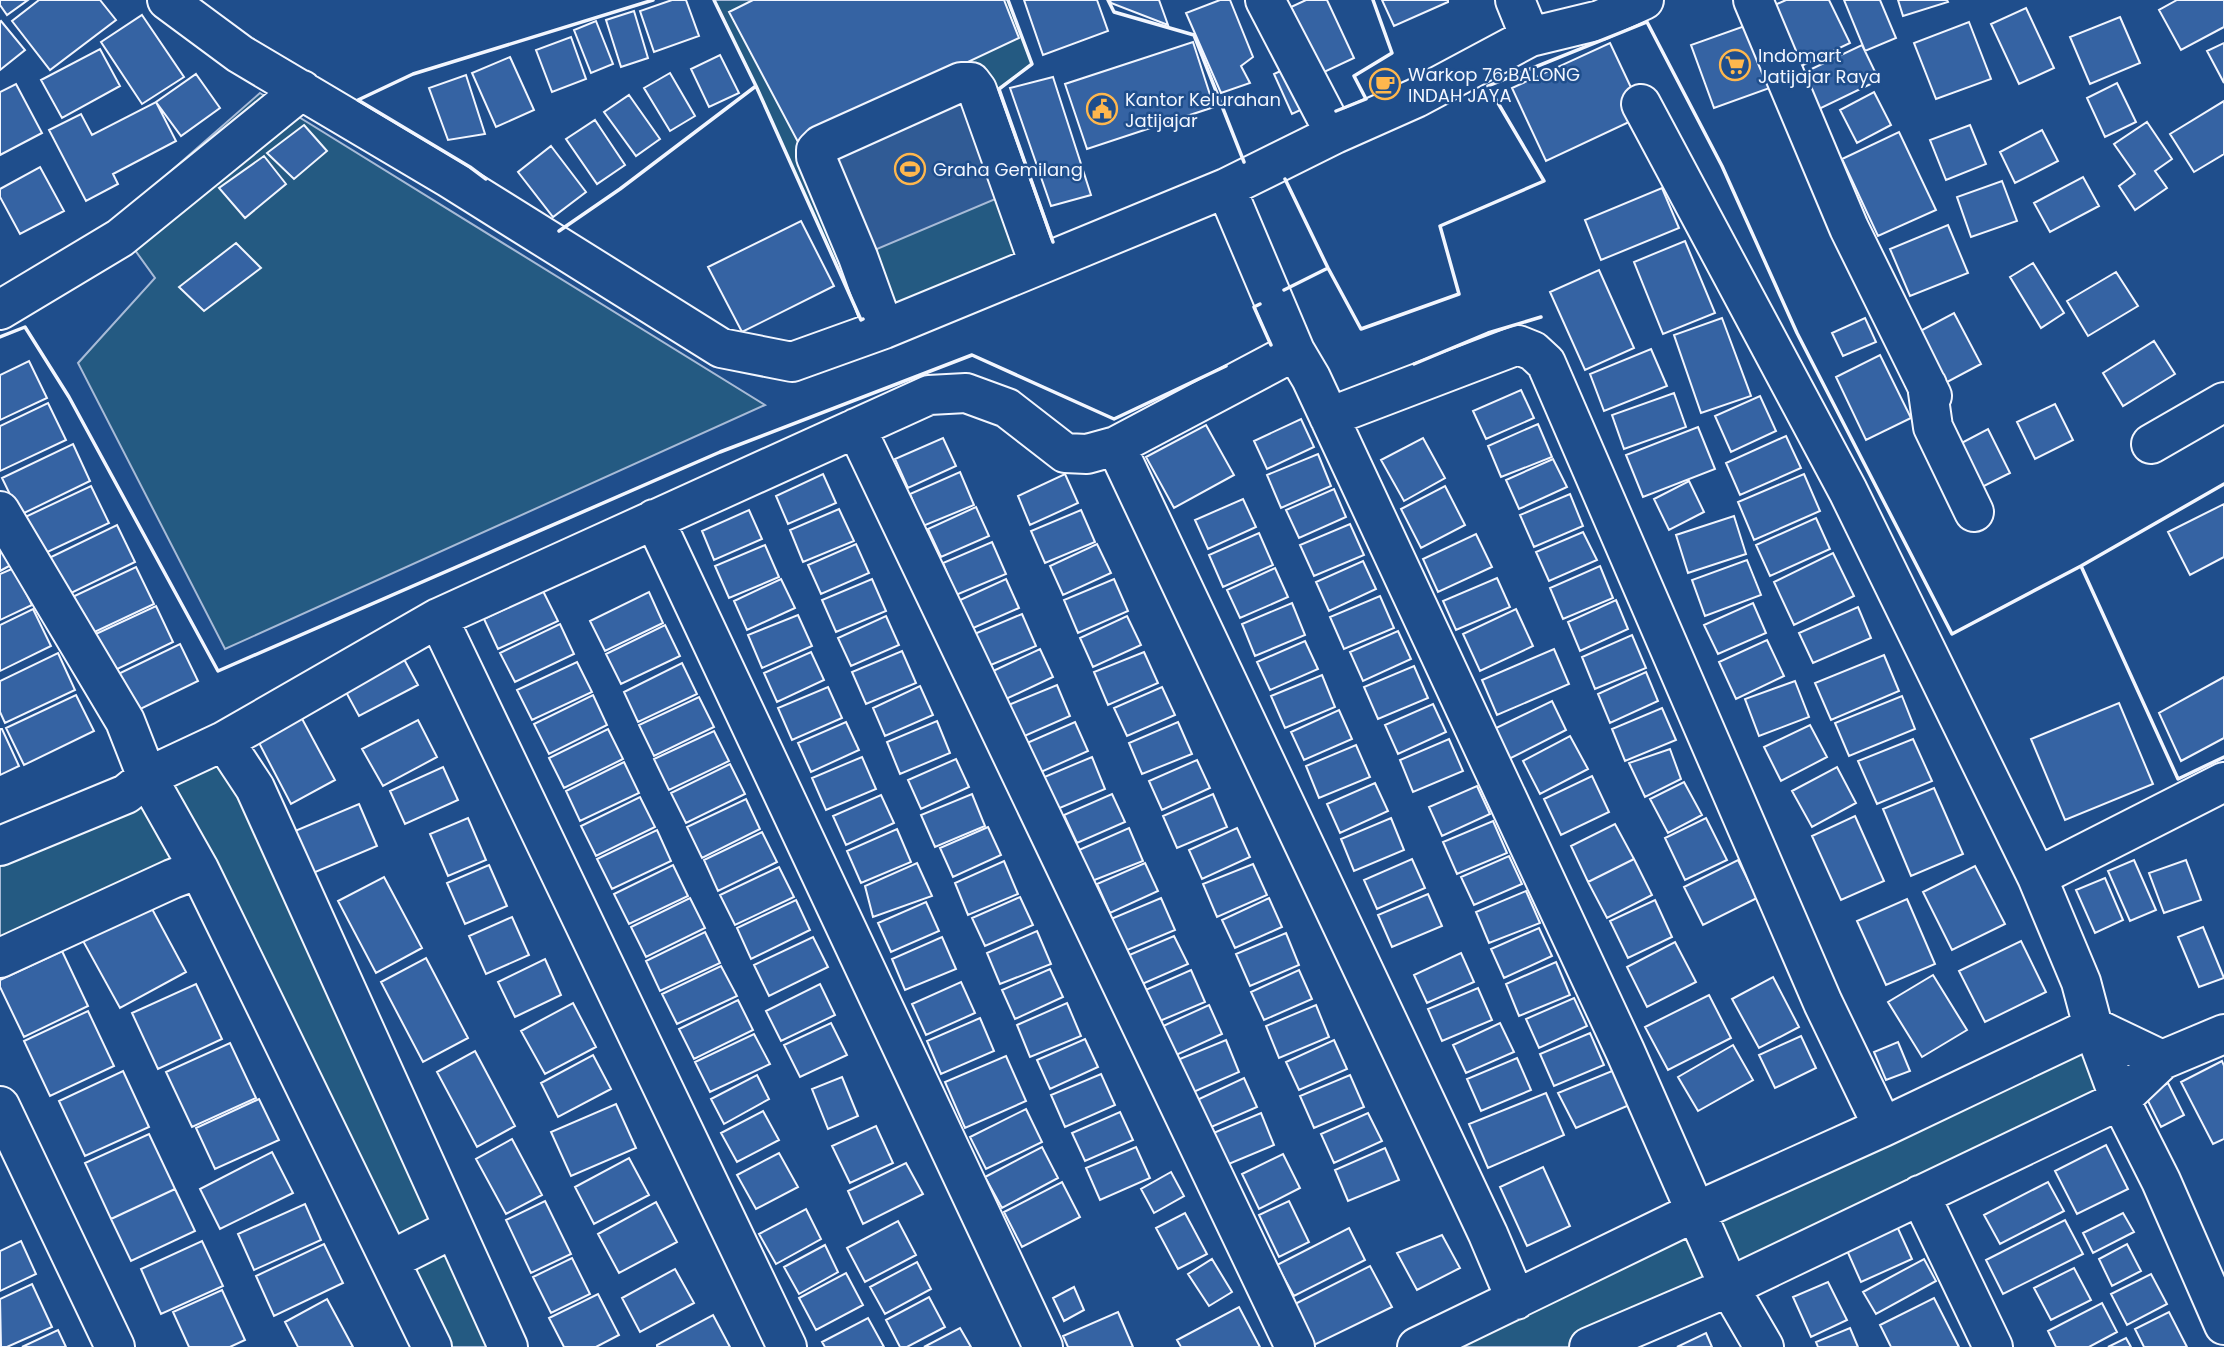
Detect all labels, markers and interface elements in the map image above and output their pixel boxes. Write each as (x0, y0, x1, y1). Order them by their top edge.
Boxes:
place label: Indomart Jatijajar Raya (1758, 43, 1881, 89)
supermarket icon: Indomart Jatijajar Raya (1718, 48, 1752, 82)
place label: Warkop 76 BALONG INDAH JAYA (1408, 62, 1580, 108)
cafe icon: Warkop 76 BALONG INDAH JAYA (1368, 67, 1402, 101)
place label: Kantor Kelurahan Jatijajar (1125, 87, 1281, 133)
public building icon: Kantor Kelurahan Jatijajar (1085, 92, 1119, 126)
sports icon: Graha Gemilang (893, 152, 927, 186)
place label: Graha Gemilang (933, 157, 1083, 182)

